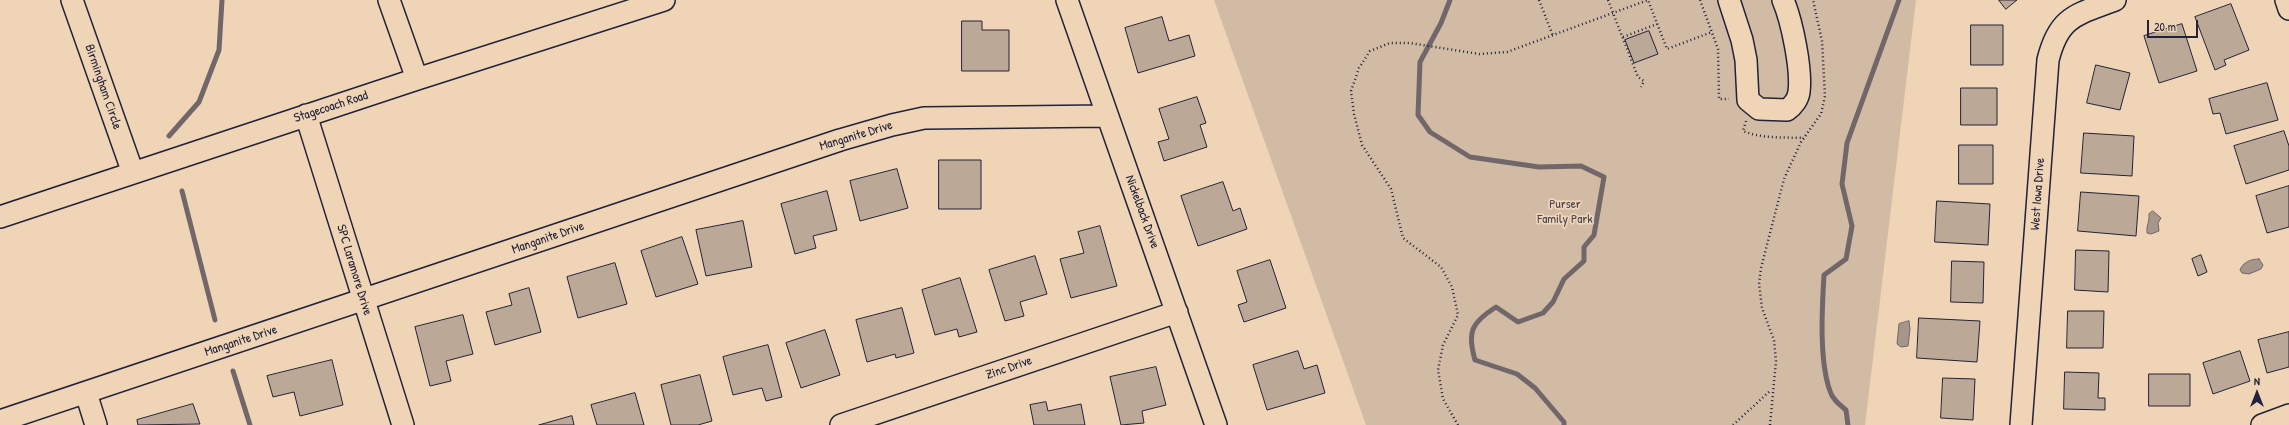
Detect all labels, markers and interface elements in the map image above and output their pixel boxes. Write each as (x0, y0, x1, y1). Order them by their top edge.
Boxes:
scale bar (2149, 12, 2200, 38)
text: 20 m (2154, 18, 2176, 35)
street label: Birmingham Circle (81, 42, 125, 132)
street label: Stagecoach Road (292, 88, 370, 126)
street label: Manganite Drive (818, 118, 894, 154)
street label: West Iowa Drive (2028, 157, 2048, 231)
street label: Nickelback Drive (1121, 173, 1163, 251)
park label: Purser Family Park (1537, 197, 1593, 228)
street label: Manganite Drive (510, 218, 586, 258)
street label: SPC Laramore Drive (333, 223, 375, 317)
street label: Manganite Drive (203, 322, 279, 360)
street label: Zinc Drive (984, 353, 1034, 383)
north arrow (2237, 373, 2277, 413)
text: N (2254, 374, 2260, 388)

